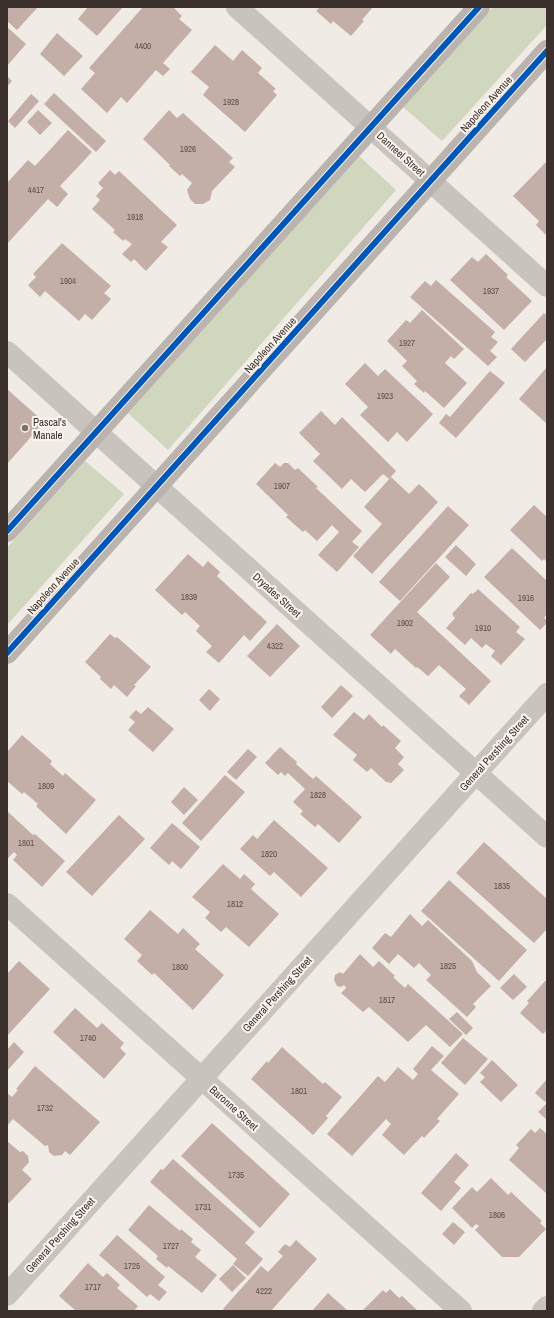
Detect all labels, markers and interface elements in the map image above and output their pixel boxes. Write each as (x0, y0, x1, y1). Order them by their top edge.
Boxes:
house number: 4400 (135, 40, 151, 52)
street label: Napoleon Avenue (457, 73, 515, 135)
house number: 1928 (223, 96, 239, 108)
street label: Danneel Street (374, 129, 428, 180)
house number: 1926 (180, 143, 196, 155)
house number: 4417 (28, 184, 44, 196)
house number: 1918 (127, 211, 143, 223)
house number: 1904 (60, 275, 76, 287)
house number: 1937 (483, 285, 499, 297)
street label: Napoleon Avenue (241, 314, 299, 376)
house number: 1927 (399, 337, 415, 349)
house number: 1923 (377, 390, 393, 402)
place label: Pascal's Manale (33, 415, 67, 442)
marker: Pascal's Manale (20, 423, 30, 433)
house number: 1907 (274, 480, 290, 492)
street label: Napoleon Avenue (24, 555, 82, 617)
street label: Dryades Street (250, 570, 304, 621)
house number: 1839 (181, 591, 197, 603)
house number: 1916 (518, 592, 534, 604)
house number: 1902 (397, 617, 413, 629)
house number: 1910 (475, 622, 491, 634)
house number: 4322 (267, 640, 283, 652)
street label: General Pershing Street (456, 712, 532, 794)
house number: 1809 (38, 780, 54, 792)
house number: 1828 (310, 789, 326, 801)
house number: 1801 (18, 837, 34, 849)
house number: 1820 (261, 848, 277, 860)
house number: 1835 (494, 880, 510, 892)
house number: 1812 (227, 898, 243, 910)
street label: General Pershing Street (239, 953, 315, 1035)
house number: 1825 (440, 960, 456, 972)
house number: 1800 (172, 961, 188, 973)
house number: 1817 (379, 994, 395, 1006)
house number: 1740 (80, 1032, 96, 1044)
street label: Baronne Street (207, 1082, 262, 1134)
house number: 1801 (291, 1085, 307, 1097)
house number: 1732 (37, 1102, 53, 1114)
house number: 1735 (228, 1169, 244, 1181)
street label: General Pershing Street (22, 1194, 98, 1276)
house number: 1731 (195, 1201, 211, 1213)
house number: 1806 (489, 1209, 505, 1221)
house number: 1727 (163, 1240, 179, 1252)
house number: 1725 (124, 1260, 140, 1272)
house number: 1717 (85, 1281, 101, 1293)
house number: 4222 (256, 1285, 272, 1297)

